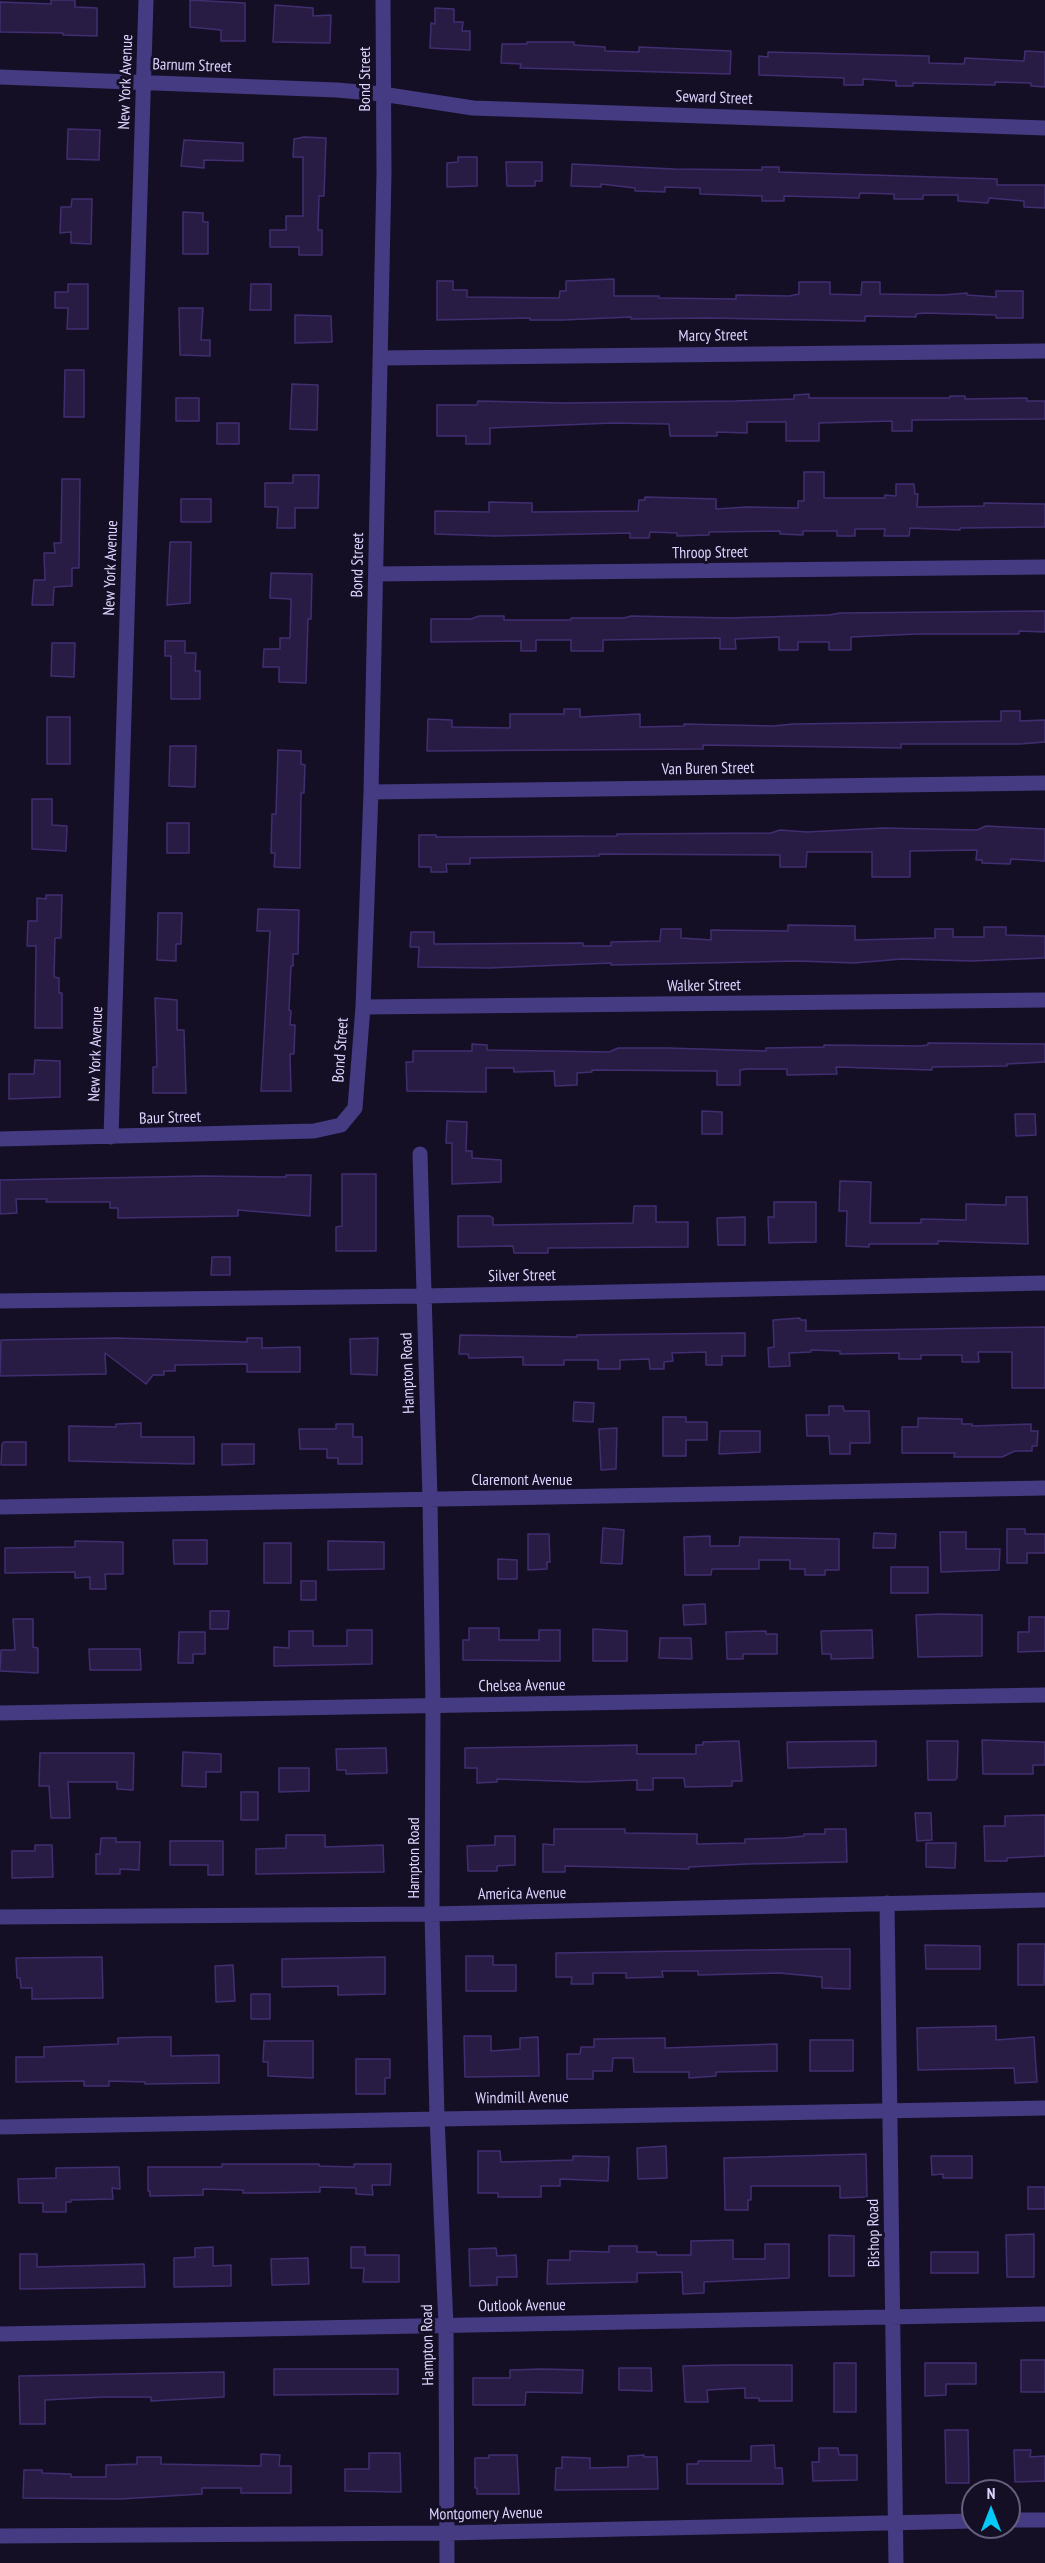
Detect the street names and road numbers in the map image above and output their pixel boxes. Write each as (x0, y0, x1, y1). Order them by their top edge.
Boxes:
street label: New York Avenue (115, 34, 137, 130)
street label: Bond Street (355, 47, 375, 111)
street label: Barnum Street (152, 55, 232, 77)
street label: Seward Street (675, 87, 753, 109)
street label: Marcy Street (678, 326, 748, 346)
street label: New York Avenue (100, 520, 122, 616)
street label: Bond Street (348, 532, 368, 598)
street label: Throop Street (672, 543, 748, 563)
street label: Van Buren Street (662, 759, 754, 779)
street label: Walker Street (667, 976, 741, 996)
street label: New York Avenue (85, 1006, 107, 1102)
street label: Bond Street (329, 1017, 353, 1083)
street label: Baur Street (139, 1107, 201, 1129)
street label: Silver Street (488, 1266, 556, 1286)
street label: Hampton Road (397, 1332, 419, 1414)
street label: Claremont Avenue (471, 1470, 573, 1490)
street label: Chelsea Avenue (478, 1676, 566, 1696)
street label: Hampton Road (404, 1817, 424, 1899)
street label: America Avenue (478, 1884, 566, 1904)
street label: Windmill Avenue (475, 2088, 569, 2108)
street label: Bishop Road (864, 2199, 884, 2267)
street label: Outlook Avenue (478, 2296, 566, 2316)
street label: Hampton Road (418, 2304, 438, 2386)
street label: Montgomery Avenue (429, 2503, 543, 2525)

